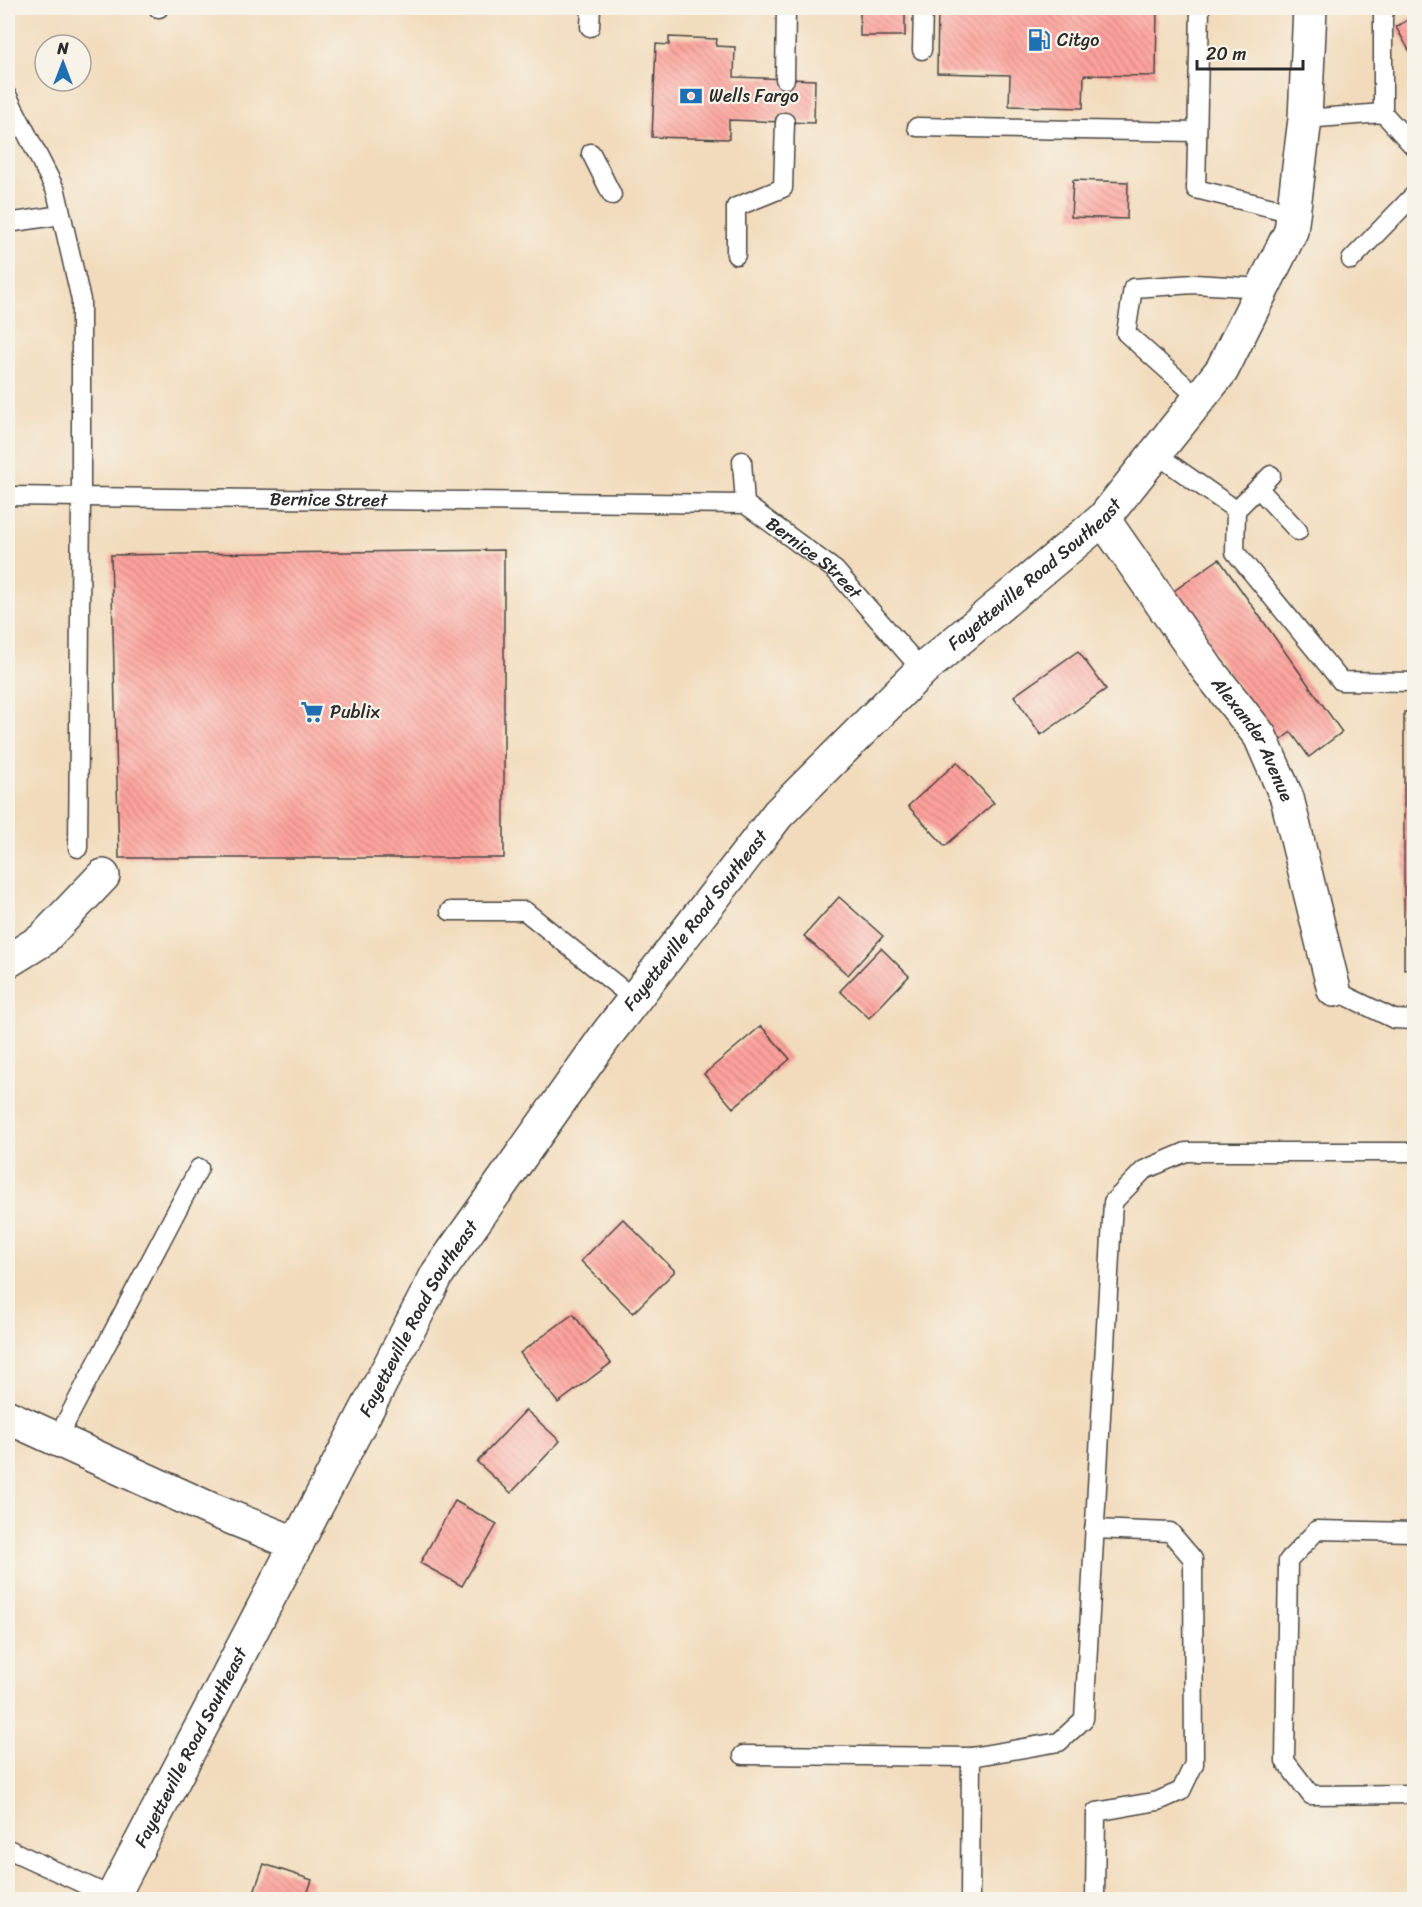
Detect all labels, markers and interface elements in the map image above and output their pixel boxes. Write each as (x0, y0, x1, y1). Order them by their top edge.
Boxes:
place label: Citgo (1057, 24, 1099, 56)
fuel station icon: Citgo (1026, 27, 1052, 53)
north arrow (33, 33, 93, 93)
scale bar (1197, 33, 1304, 71)
text: N (56, 34, 69, 63)
text: 20 m (1206, 38, 1246, 70)
place label: Wells Fargo (709, 80, 799, 112)
bank icon: Wells Fargo (678, 83, 704, 109)
street label: Bernice Street (270, 483, 388, 516)
street label: Fayetteville Road Southeast (940, 490, 1131, 659)
street label: Bernice Street (759, 508, 870, 607)
street label: Alexander Avenue (1202, 669, 1303, 807)
place label: Publix (330, 696, 381, 728)
supermarket icon: Publix (299, 699, 325, 725)
street label: Fayetteville Road Southeast (615, 822, 777, 1018)
street label: Fayetteville Road Southeast (350, 1213, 487, 1423)
street label: Fayetteville Road Southeast (125, 1641, 256, 1853)

